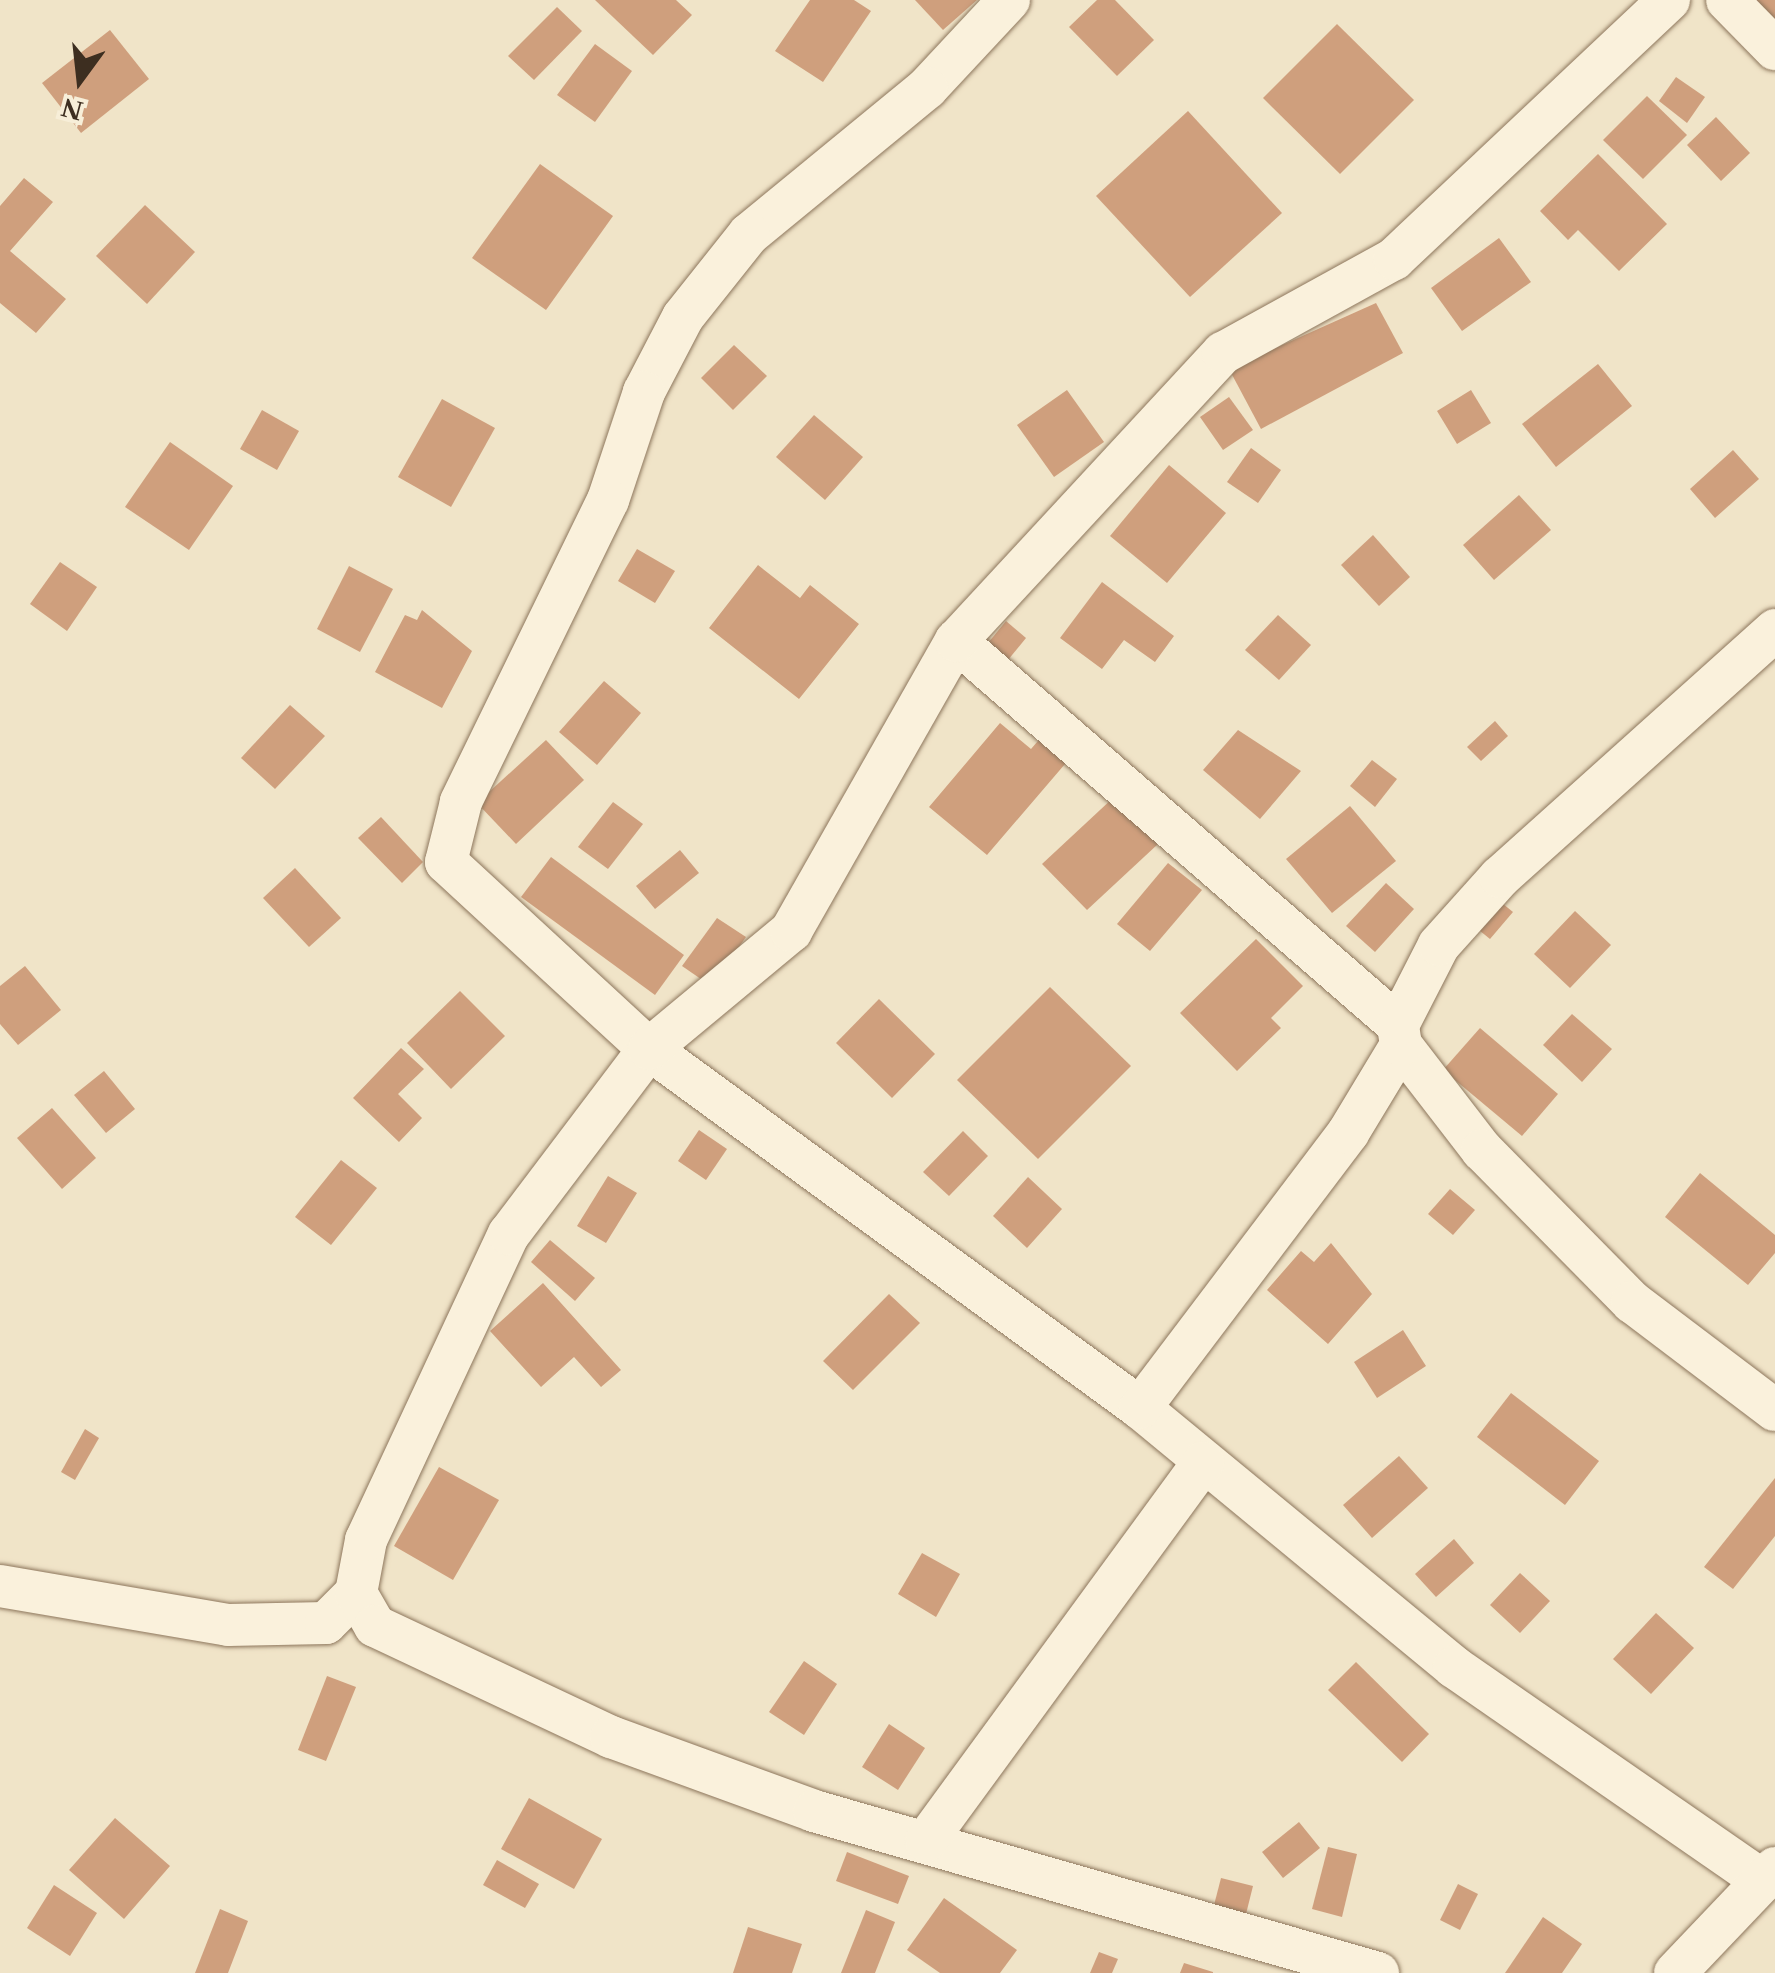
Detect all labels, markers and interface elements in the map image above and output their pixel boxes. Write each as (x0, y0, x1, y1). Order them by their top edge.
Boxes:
north arrow (30, 30, 130, 130)
text: N (58, 92, 86, 127)

